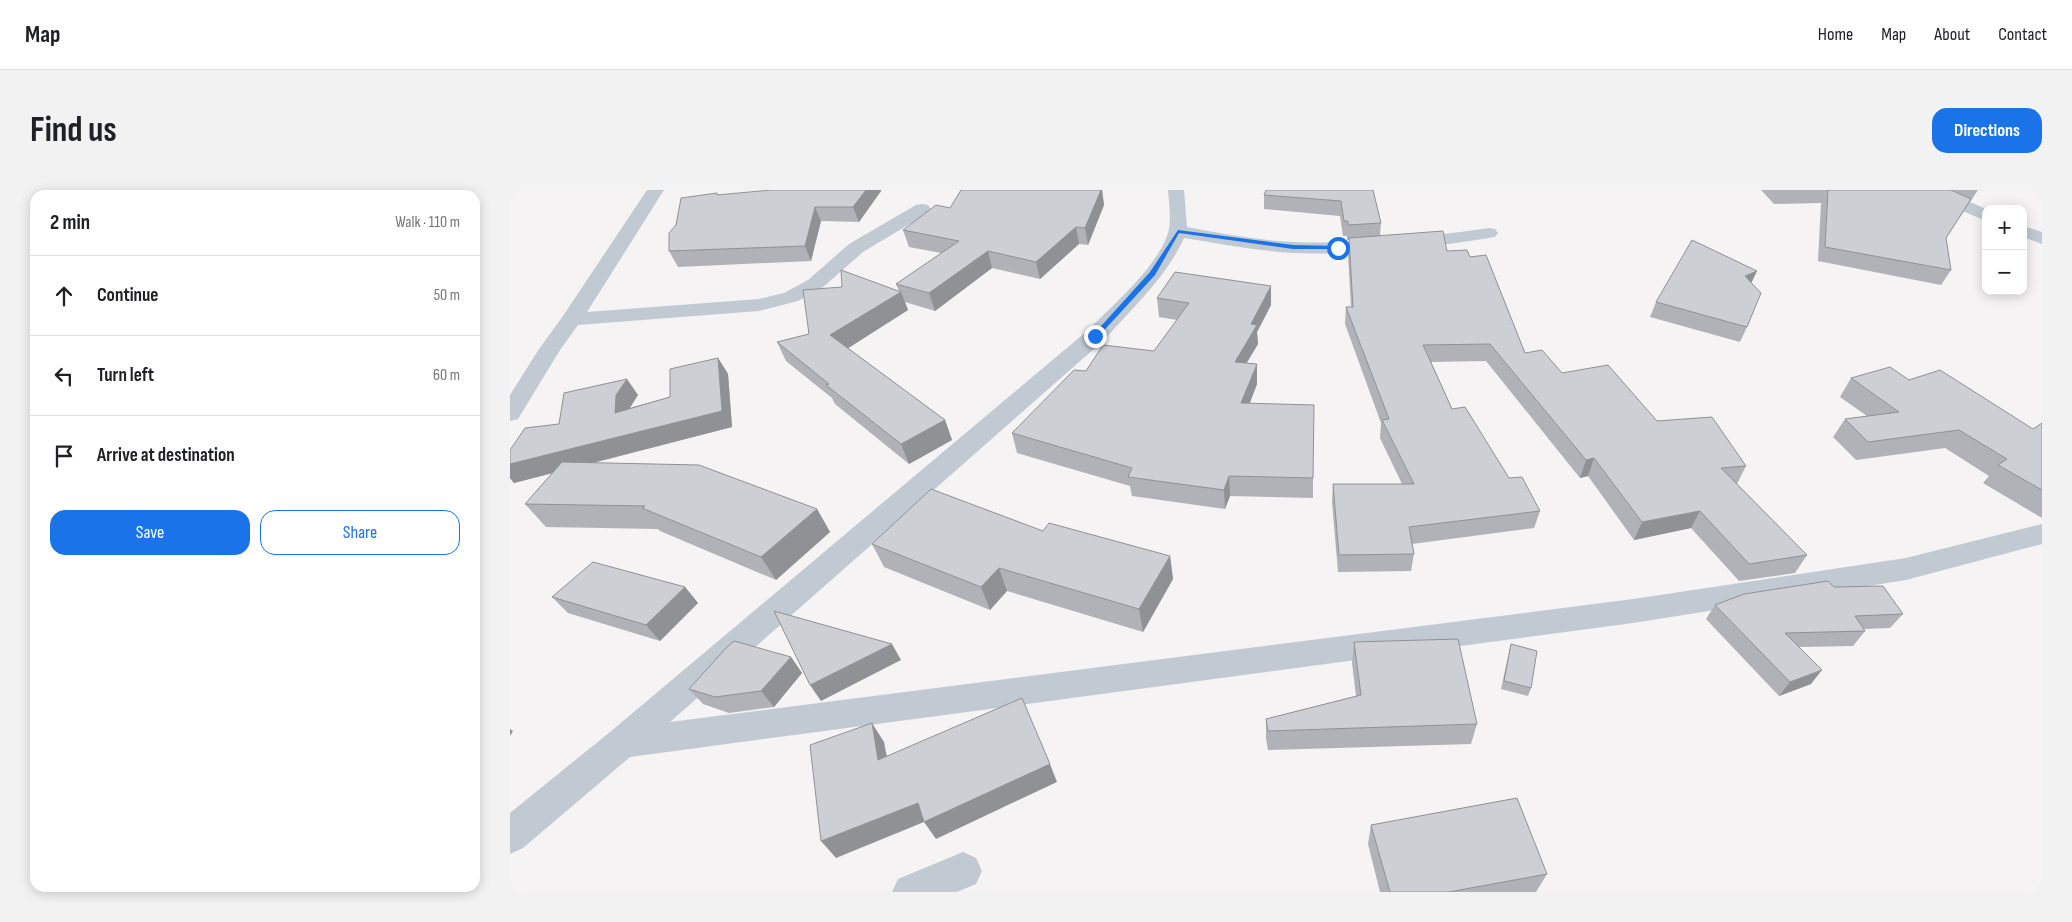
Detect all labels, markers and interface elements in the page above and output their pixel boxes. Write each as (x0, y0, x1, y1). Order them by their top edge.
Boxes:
text: Map (25, 20, 60, 49)
text: Home (1818, 24, 1853, 45)
text: Map (1881, 24, 1906, 45)
text: About (1934, 24, 1970, 45)
text: Contact (1998, 24, 2047, 45)
button: Directions (1932, 108, 2042, 153)
text: Find us (30, 109, 117, 152)
map controls (1982, 205, 2027, 295)
button: + (1982, 205, 2027, 250)
text: 2 min (50, 210, 90, 235)
text: Walk · 110 m (395, 213, 460, 232)
route start (1327, 237, 1350, 260)
button: − (1982, 250, 2027, 295)
icon: ahead (50, 282, 78, 310)
text: Continue (97, 284, 158, 307)
text: 50 m (434, 286, 460, 305)
route end (1084, 325, 1107, 348)
icon: left (50, 362, 78, 390)
text: Turn left (97, 364, 154, 387)
text: 60 m (433, 366, 460, 385)
icon: arrive (50, 442, 78, 470)
text: Arrive at destination (97, 444, 235, 467)
button: Save (50, 510, 250, 555)
button: Share (260, 510, 460, 555)

